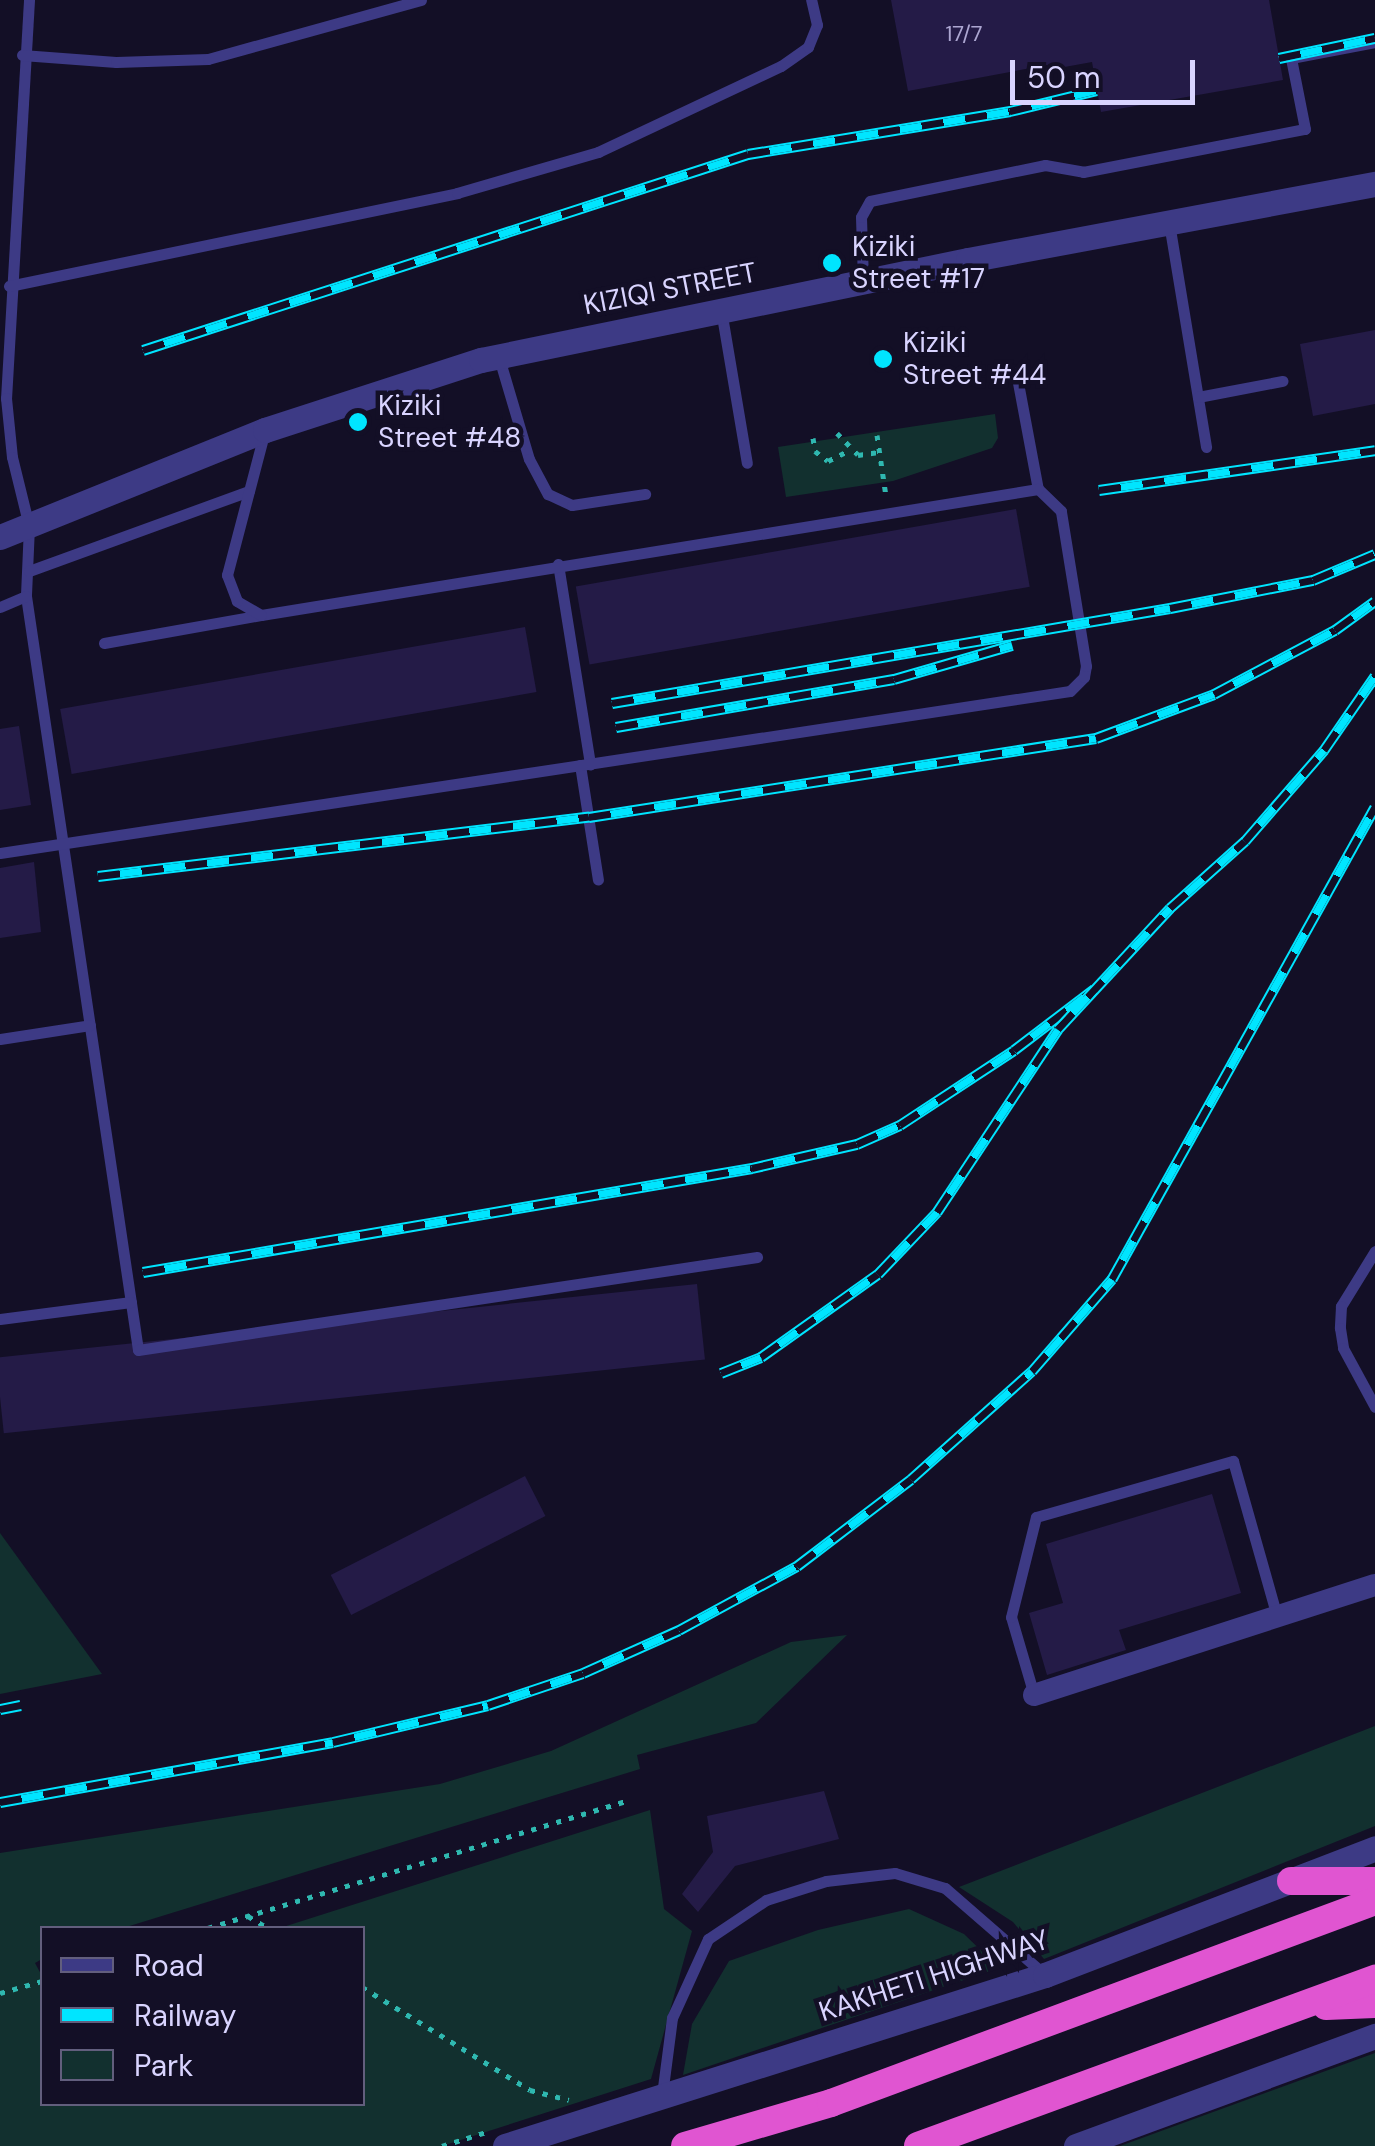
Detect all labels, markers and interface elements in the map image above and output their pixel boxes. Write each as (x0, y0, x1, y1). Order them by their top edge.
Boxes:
house number: 17/7 (945, 21, 983, 47)
scale bar (1015, 40, 1200, 102)
text: 50 m (1027, 58, 1101, 97)
place label: Kiziki Street #17 (852, 230, 985, 296)
marker: Kiziki Street #17 (821, 252, 843, 274)
street label: KIZIQI STREET (581, 256, 759, 322)
place label: Kiziki Street #44 (903, 326, 1046, 392)
marker: Kiziki Street #44 (872, 348, 894, 370)
place label: Kiziki Street #48 (378, 389, 521, 455)
marker: Kiziki Street #48 (347, 411, 369, 433)
street label: KAKHETI HIGHWAY (815, 1923, 1053, 2029)
legend (40, 1926, 365, 2106)
text: Road (134, 1946, 204, 1985)
text: Railway (134, 1996, 237, 2035)
text: Park (134, 2046, 193, 2085)

